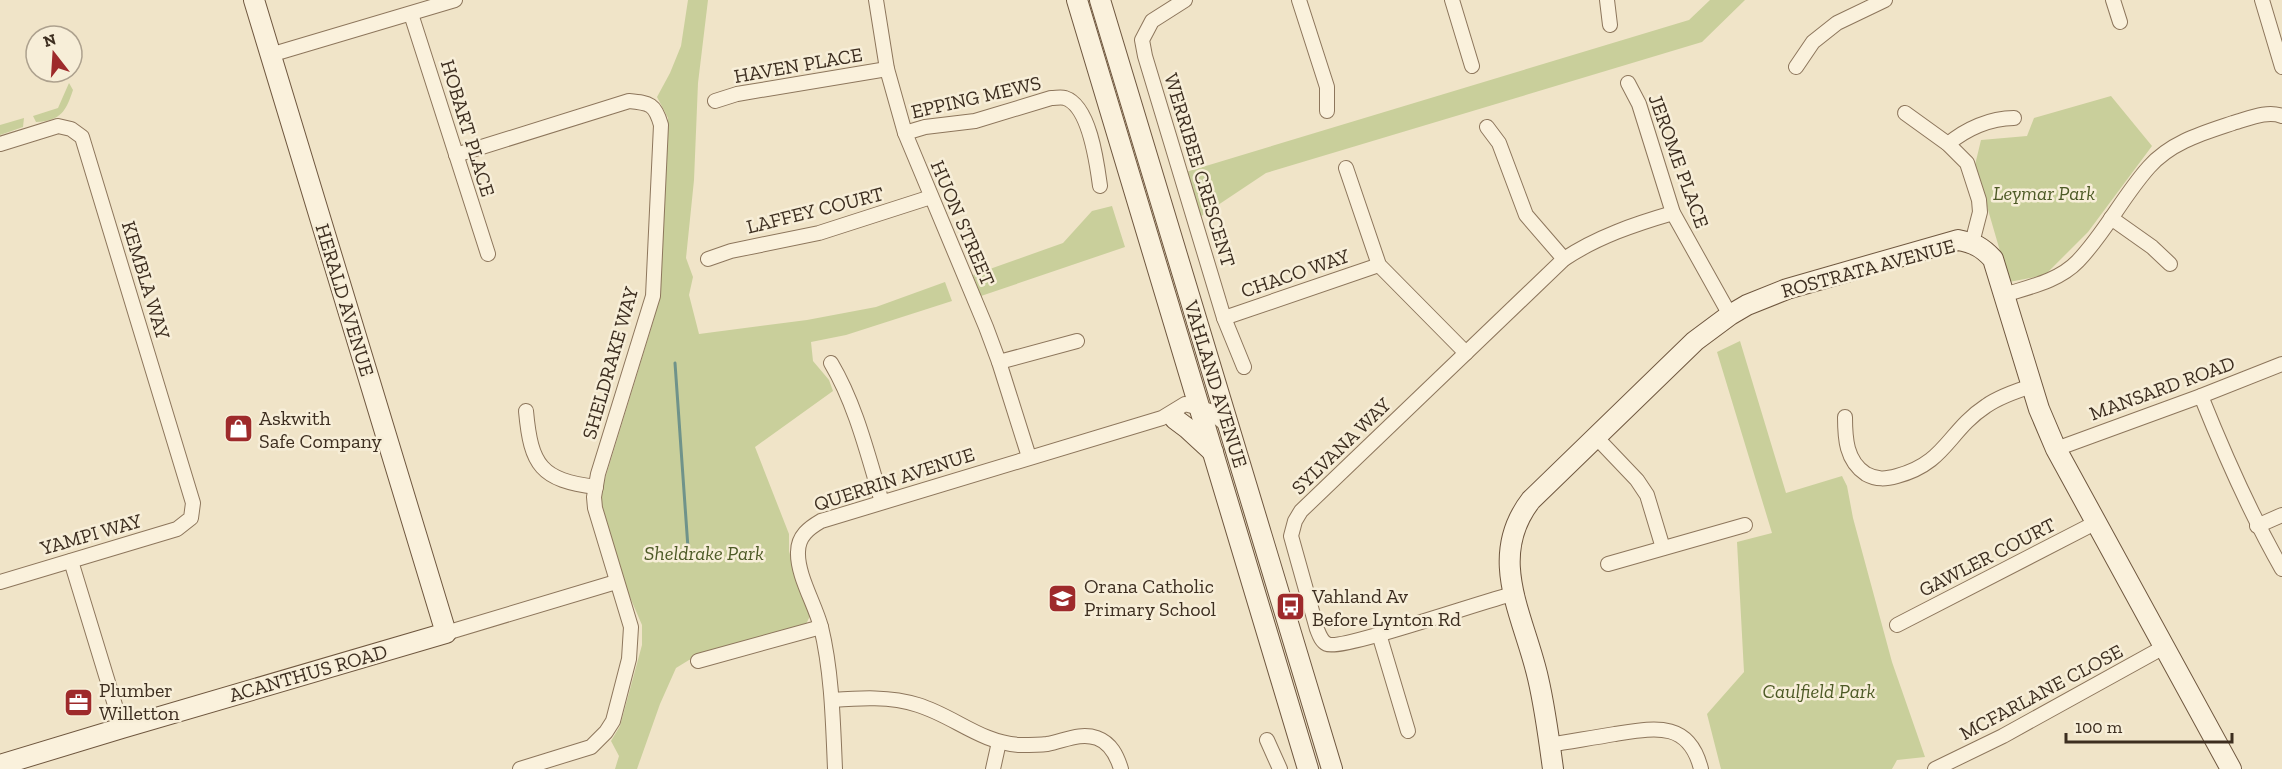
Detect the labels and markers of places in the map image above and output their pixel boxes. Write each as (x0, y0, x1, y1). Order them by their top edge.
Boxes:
place label: Askwith Safe Company (259, 406, 383, 453)
shop icon: Askwith Safe Company (222, 413, 254, 445)
place label: Orana Catholic Primary School (1084, 574, 1216, 621)
school or university icon: Orana Catholic Primary School (1047, 582, 1079, 614)
place label: Vahland Av Before Lynton Rd (1311, 584, 1461, 631)
bus stop icon: Vahland Av Before Lynton Rd (1275, 591, 1307, 623)
place label: Plumber Willetton (99, 678, 180, 725)
office icon: Plumber Willetton (62, 686, 94, 718)

